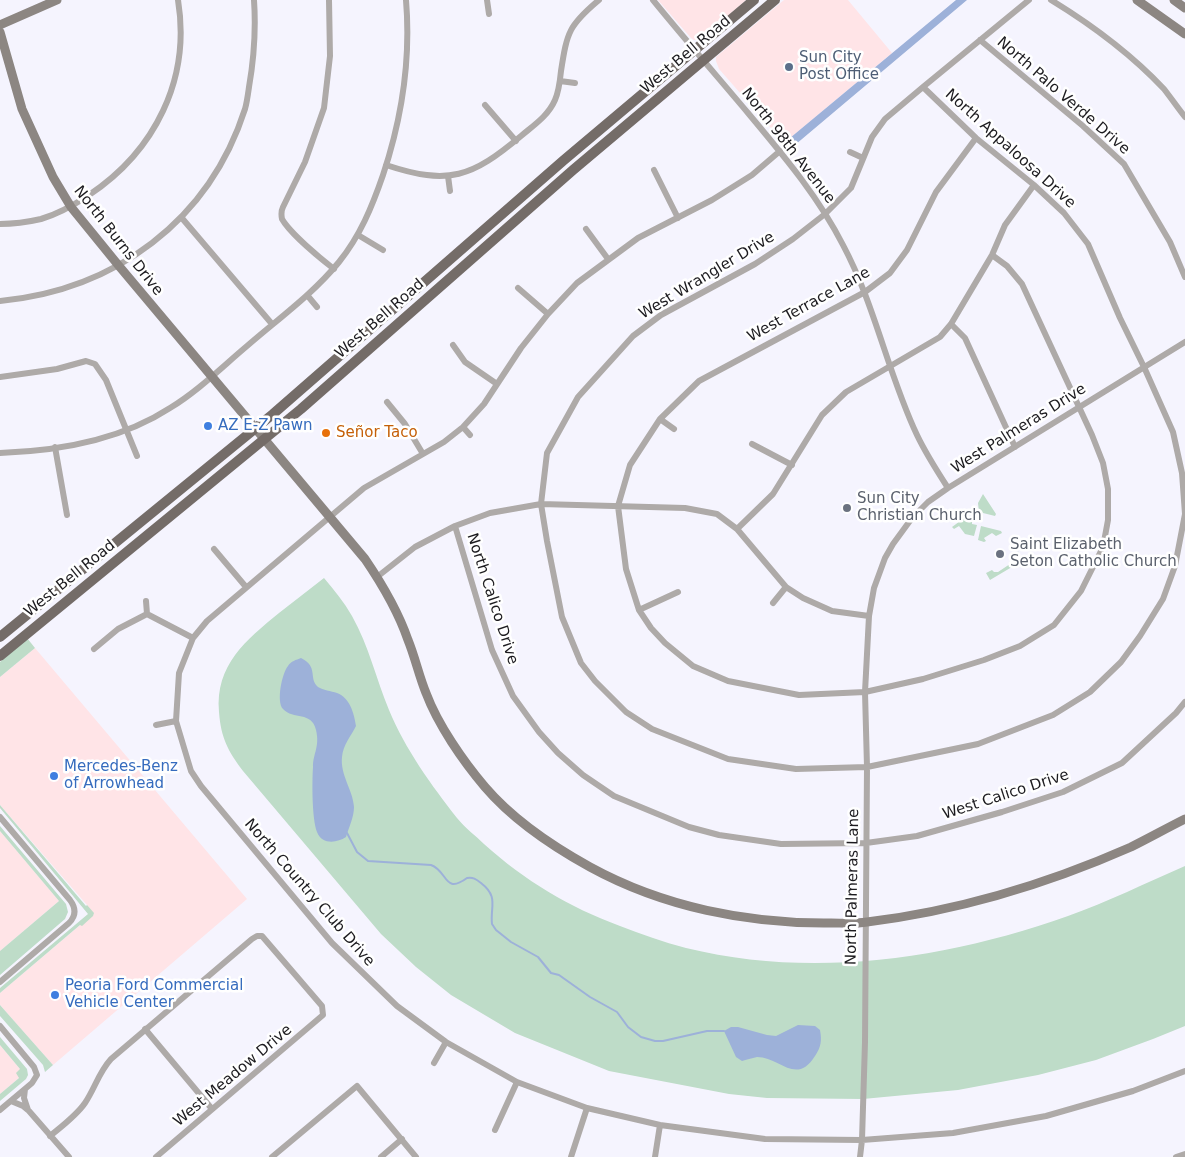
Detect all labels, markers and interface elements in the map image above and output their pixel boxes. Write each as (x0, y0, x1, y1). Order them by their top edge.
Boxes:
street label: West Bell Road (637, 12, 735, 98)
street label: North Palo Verde Drive (993, 33, 1133, 159)
place label: Sun City Post Office (799, 49, 879, 84)
marker: Sun City Post Office (783, 61, 795, 73)
street label: North 98th Avenue (737, 85, 839, 207)
street label: North Appaloosa Drive (941, 86, 1079, 212)
street label: North Burns Drive (70, 182, 166, 300)
street label: West Wrangler Drive (636, 228, 778, 324)
street label: West Terrace Lane (745, 264, 873, 346)
street label: West Bell Road (332, 275, 428, 363)
street label: West Palmeras Drive (948, 380, 1090, 478)
place label: AZ E-Z Pawn (218, 417, 313, 435)
marker: AZ E-Z Pawn (202, 420, 214, 432)
place label: Señor Taco (336, 424, 418, 442)
marker: Señor Taco (320, 427, 332, 439)
place label: Sun City Christian Church (857, 490, 982, 525)
marker: Sun City Christian Church (841, 502, 853, 514)
street label: North Calico Drive (462, 531, 522, 667)
place label: Saint Elizabeth Seton Catholic Church (1010, 536, 1177, 571)
street label: West Bell Road (21, 537, 119, 621)
marker: Saint Elizabeth Seton Catholic Church (994, 548, 1006, 560)
place label: Mercedes-Benz of Arrowhead (64, 758, 178, 793)
street label: West Calico Drive (941, 766, 1071, 824)
marker: Mercedes-Benz of Arrowhead (48, 770, 60, 782)
street label: North Palmeras Lane (843, 809, 863, 965)
street label: North Country Club Drive (240, 816, 378, 970)
place label: Peoria Ford Commercial Vehicle Center (65, 977, 243, 1012)
marker: Peoria Ford Commercial Vehicle Center (49, 989, 61, 1001)
street label: West Meadow Drive (170, 1021, 296, 1131)

